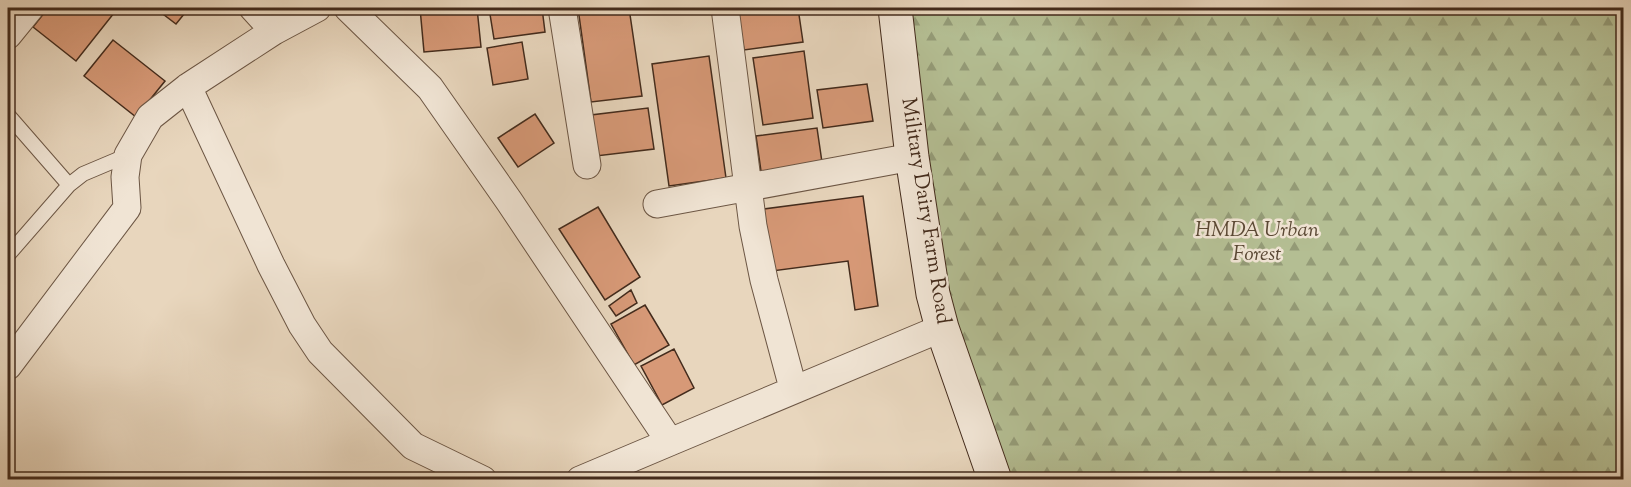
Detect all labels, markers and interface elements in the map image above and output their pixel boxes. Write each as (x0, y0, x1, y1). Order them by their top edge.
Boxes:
street label: Military Dairy Farm Road (892, 96, 958, 327)
park label: HMDA Urban Forest (1195, 216, 1319, 270)

